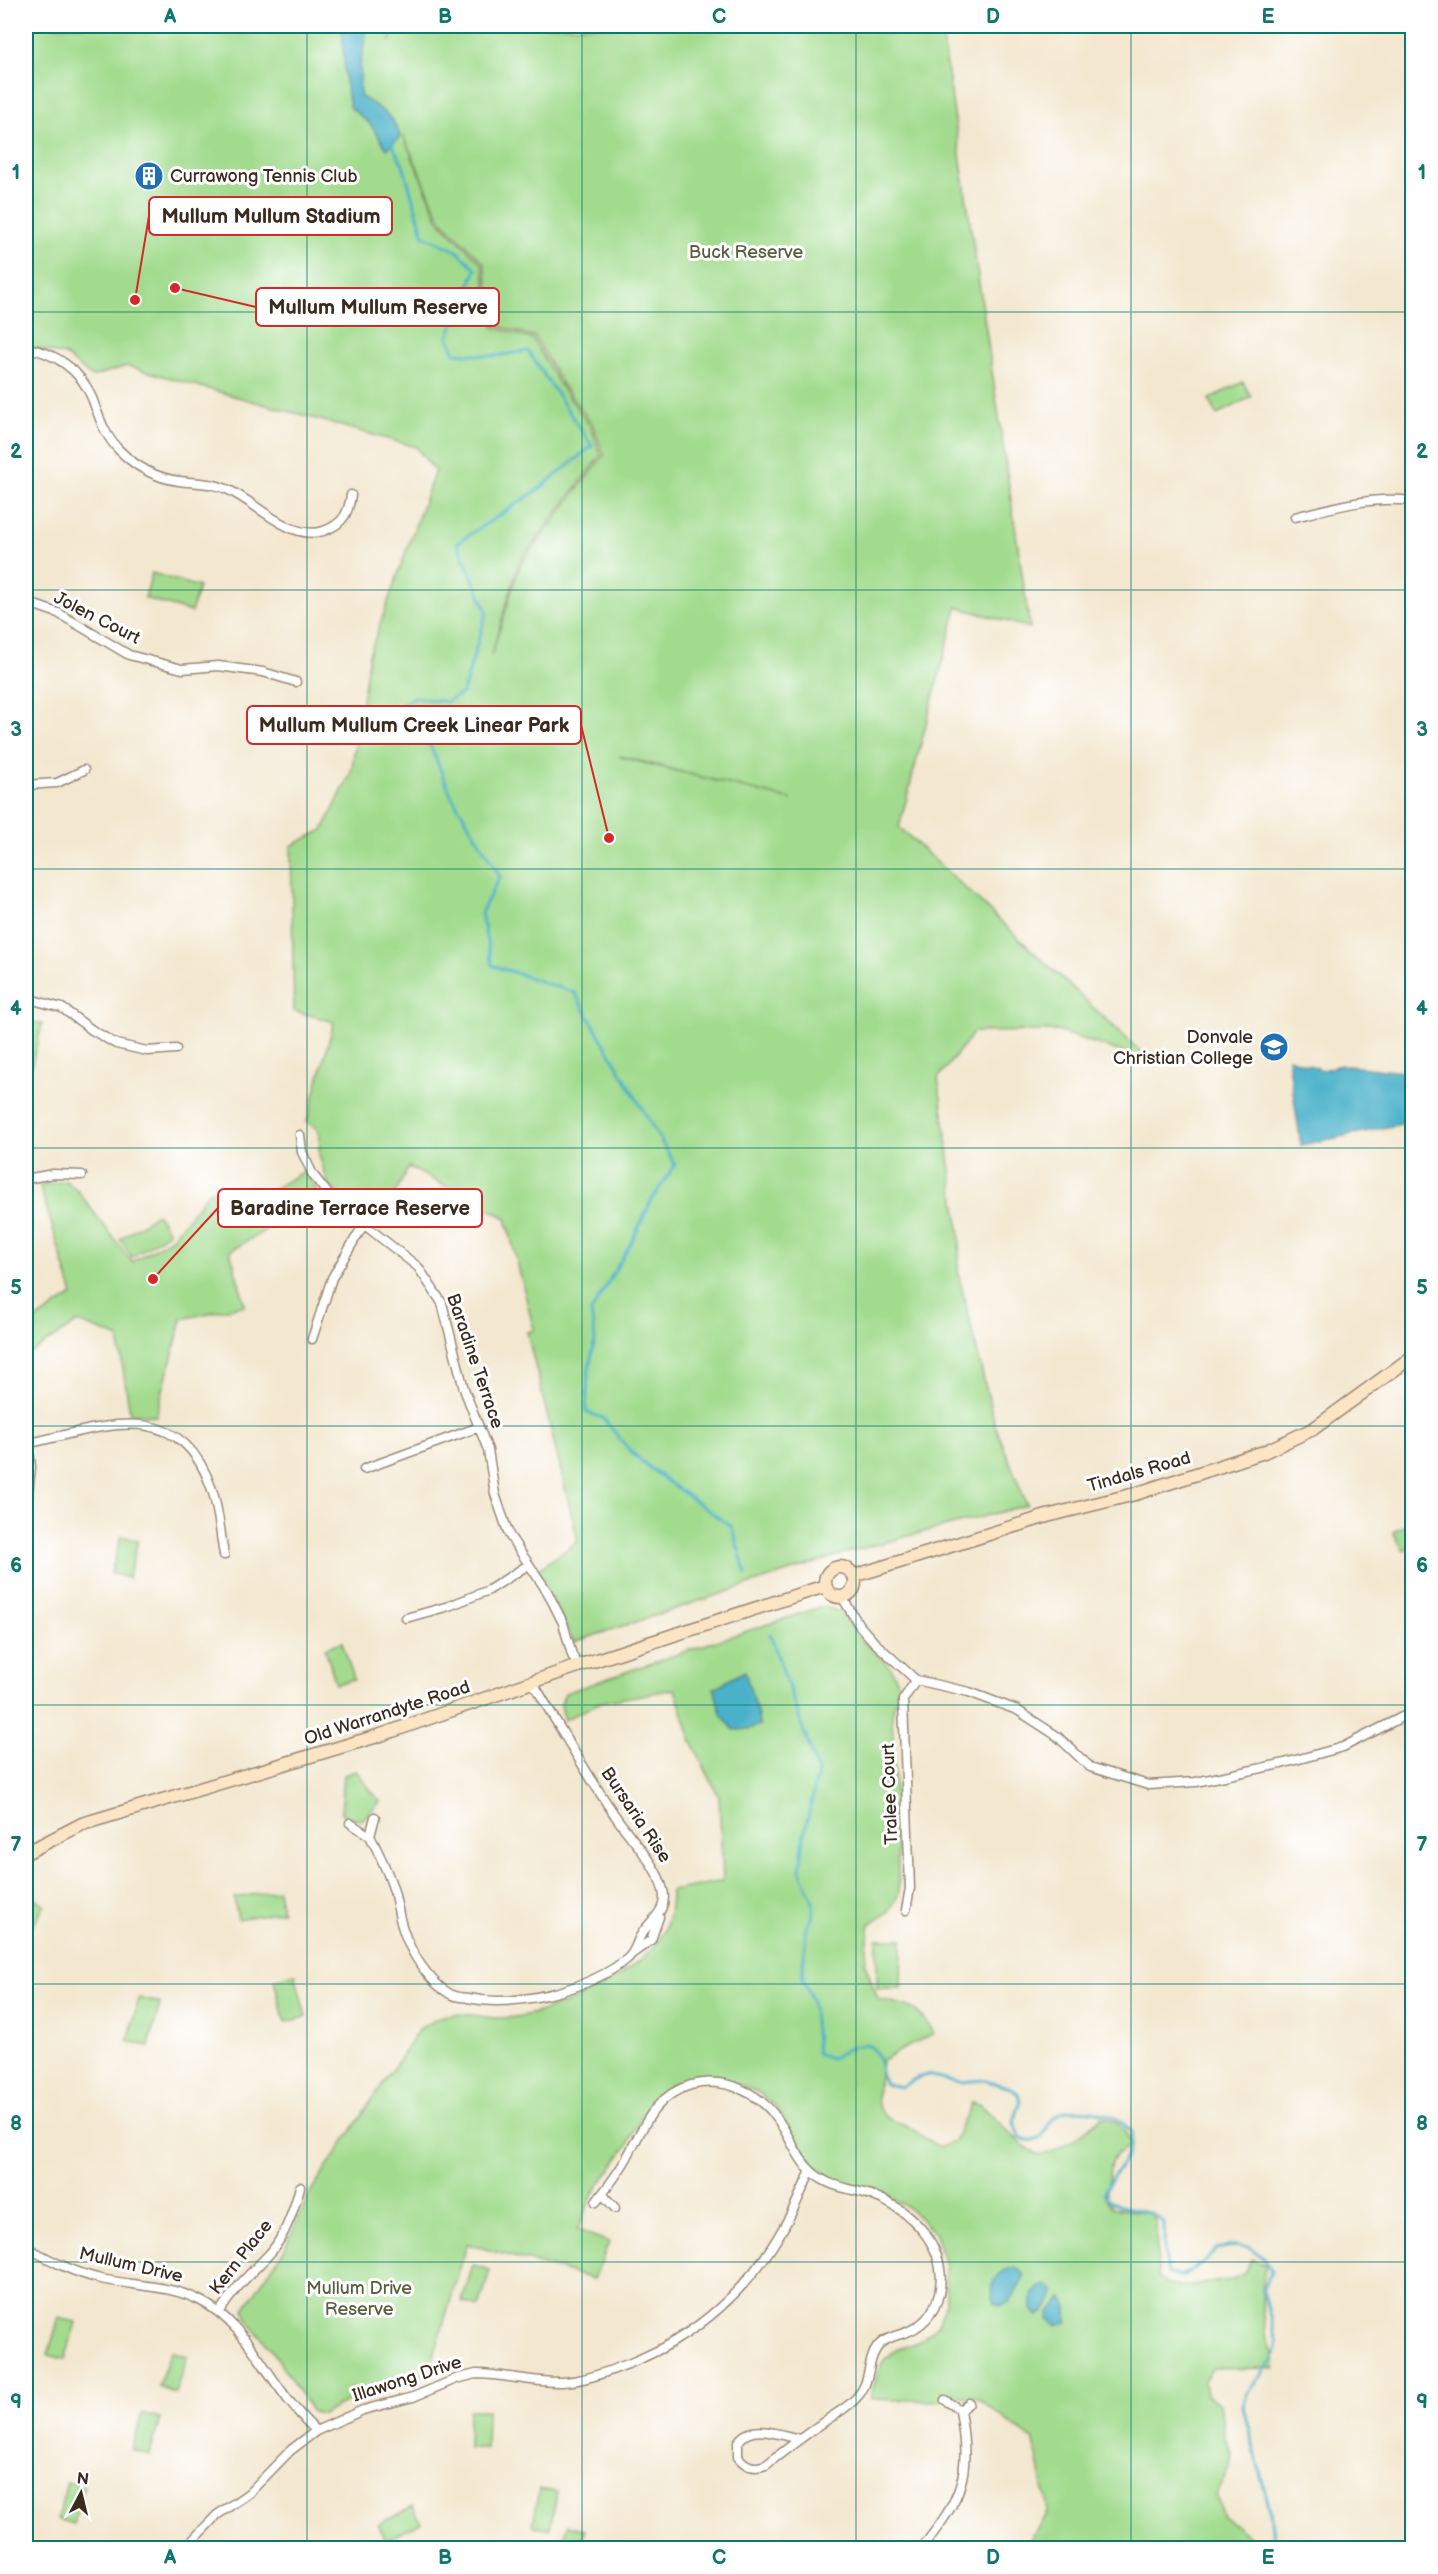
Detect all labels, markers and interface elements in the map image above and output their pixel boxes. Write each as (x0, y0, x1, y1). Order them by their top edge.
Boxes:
text: A (163, 5, 177, 29)
text: B (438, 5, 452, 29)
text: C (712, 5, 726, 29)
text: D (986, 5, 1000, 29)
text: E (1262, 5, 1275, 29)
building icon: Currawong Tennis Club (133, 160, 165, 192)
text: 1 (12, 161, 20, 185)
text: 1 (1418, 161, 1426, 185)
place label: Currawong Tennis Club (170, 166, 358, 187)
callout: Mullum Mullum Stadium (149, 197, 392, 235)
text: Mullum Mullum Stadium (161, 205, 381, 229)
park label: Buck Reserve (689, 242, 803, 263)
callout: Mullum Mullum Reserve (256, 288, 499, 326)
text: Mullum Mullum Reserve (268, 296, 488, 320)
text: 2 (10, 440, 22, 464)
text: 2 (1416, 440, 1428, 464)
street label: Jolen Court (50, 587, 144, 649)
callout: Mullum Mullum Creek Linear Park (247, 706, 581, 744)
text: Mullum Mullum Creek Linear Park (259, 714, 570, 738)
text: 3 (10, 718, 22, 742)
text: 3 (1416, 718, 1428, 742)
text: 4 (10, 997, 22, 1021)
text: 4 (1416, 997, 1428, 1021)
place label: Donvale Christian College (1113, 1027, 1253, 1069)
school or university icon: Donvale Christian College (1258, 1031, 1290, 1063)
callout: Baradine Terrace Reserve (218, 1189, 482, 1227)
text: Baradine Terrace Reserve (230, 1197, 470, 1221)
text: 5 (10, 1276, 22, 1300)
text: 5 (1416, 1276, 1428, 1300)
street label: Baradine Terrace (442, 1291, 508, 1431)
street label: Tindals Road (1085, 1447, 1193, 1497)
text: 6 (10, 1554, 22, 1578)
text: 6 (1416, 1554, 1428, 1578)
street label: Old Warrandyte Road (301, 1676, 473, 1750)
street label: Tralee Court (878, 1742, 902, 1845)
street label: Bursaria Rise (596, 1763, 676, 1867)
text: 7 (10, 1833, 22, 1857)
text: 7 (1416, 1833, 1428, 1857)
text: 8 (10, 2112, 22, 2136)
text: 8 (1416, 2112, 1428, 2136)
street label: Kern Place (205, 2215, 277, 2299)
street label: Mullum Drive (77, 2243, 185, 2287)
park label: Mullum Drive Reserve (306, 2278, 412, 2320)
street label: Illawong Drive (350, 2351, 465, 2407)
text: 9 (10, 2390, 22, 2414)
text: 9 (1416, 2390, 1428, 2414)
north arrow (51, 2463, 111, 2523)
text: N (76, 2469, 90, 2490)
text: A (163, 2546, 177, 2570)
text: B (438, 2546, 452, 2570)
text: C (712, 2546, 726, 2570)
text: D (986, 2546, 1000, 2570)
text: E (1262, 2546, 1275, 2570)

